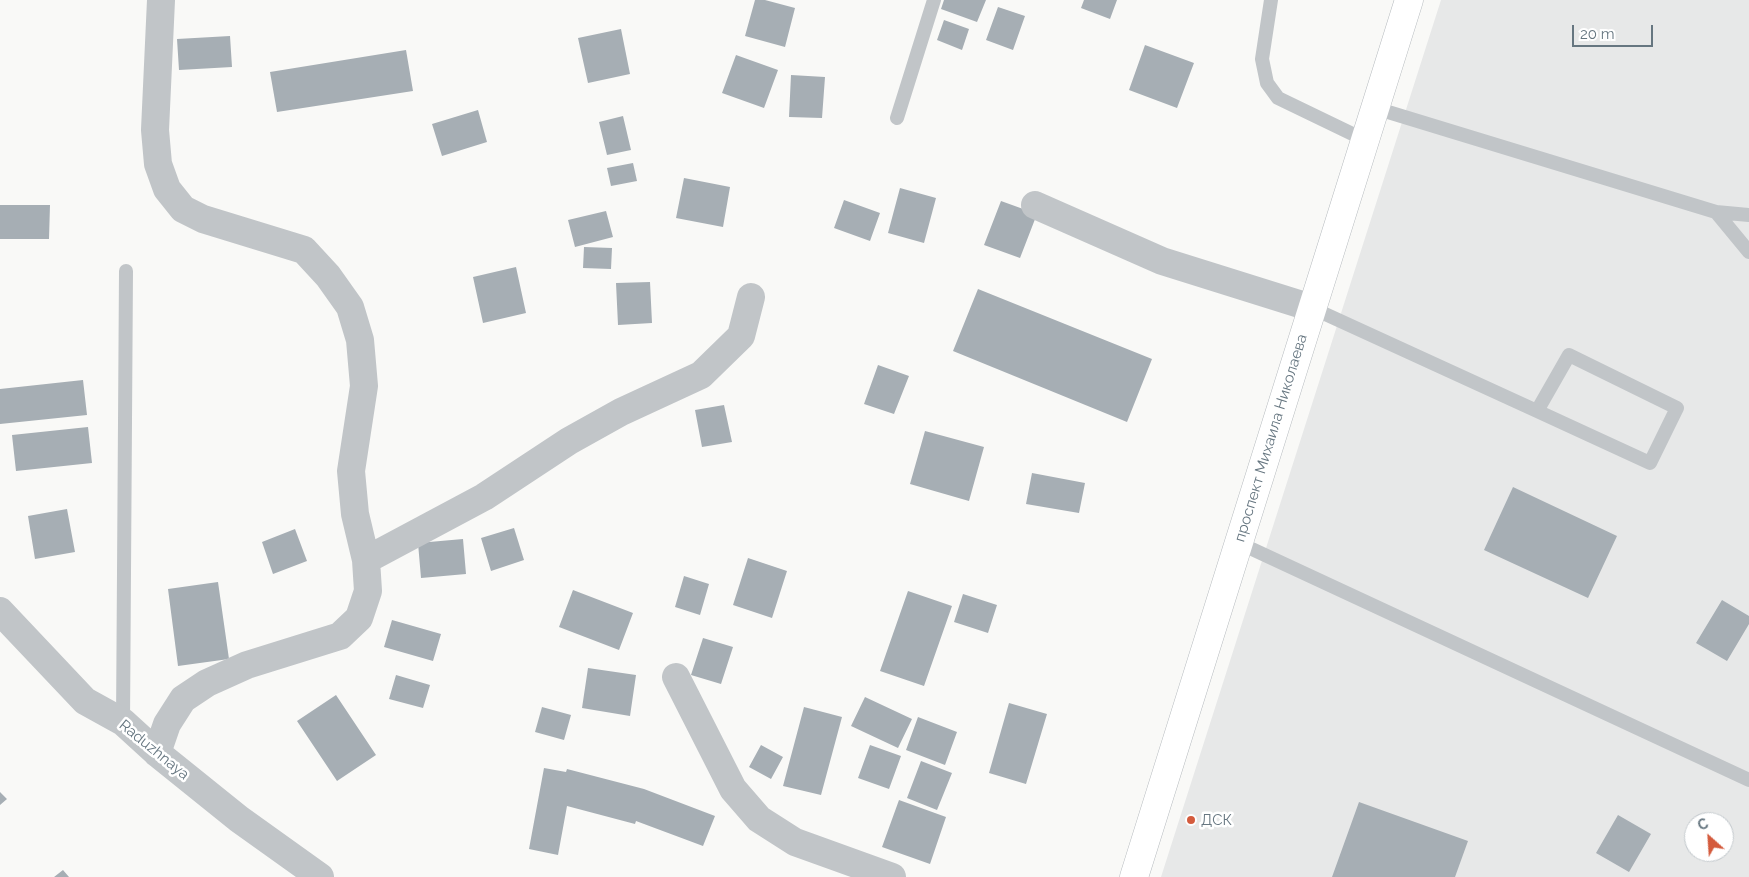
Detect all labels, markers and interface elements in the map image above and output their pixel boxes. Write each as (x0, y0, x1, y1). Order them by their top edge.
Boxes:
scale bar (1574, 15, 1655, 47)
text: 20 m (1580, 25, 1615, 43)
street label: проспект Михаила Николаева (1231, 332, 1311, 544)
street label: Raduzhnaya (115, 716, 193, 784)
place label: ДСК (1201, 811, 1232, 829)
north arrow (1684, 812, 1734, 862)
marker: ДСК (1185, 814, 1197, 826)
text: С (1695, 815, 1711, 834)

